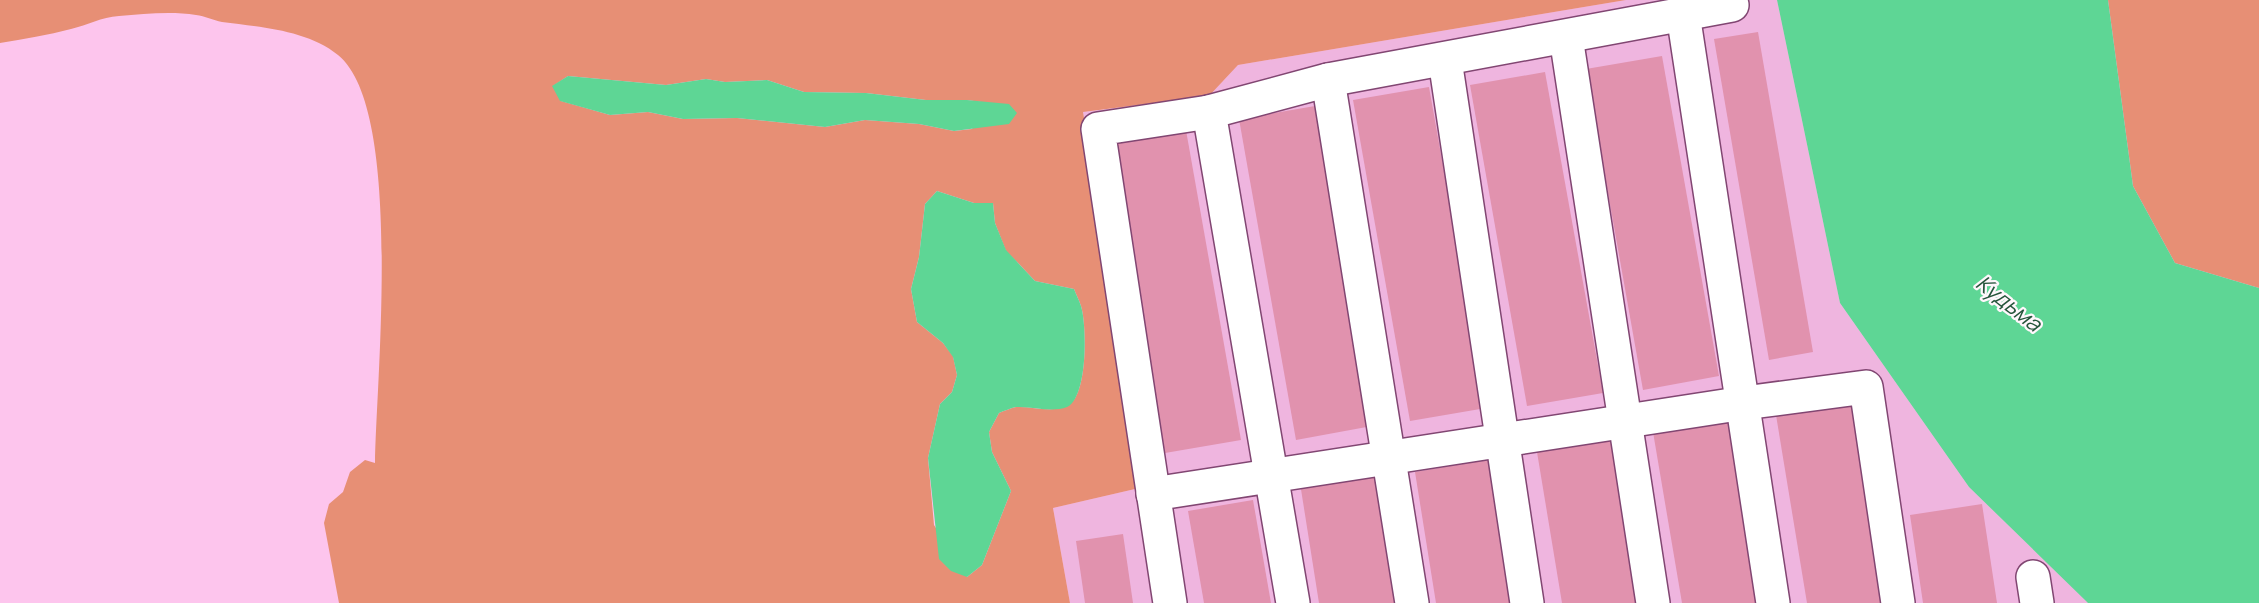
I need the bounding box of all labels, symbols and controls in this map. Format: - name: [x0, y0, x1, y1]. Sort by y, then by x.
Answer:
- water label: Кудьма: [1970, 268, 2049, 339]

